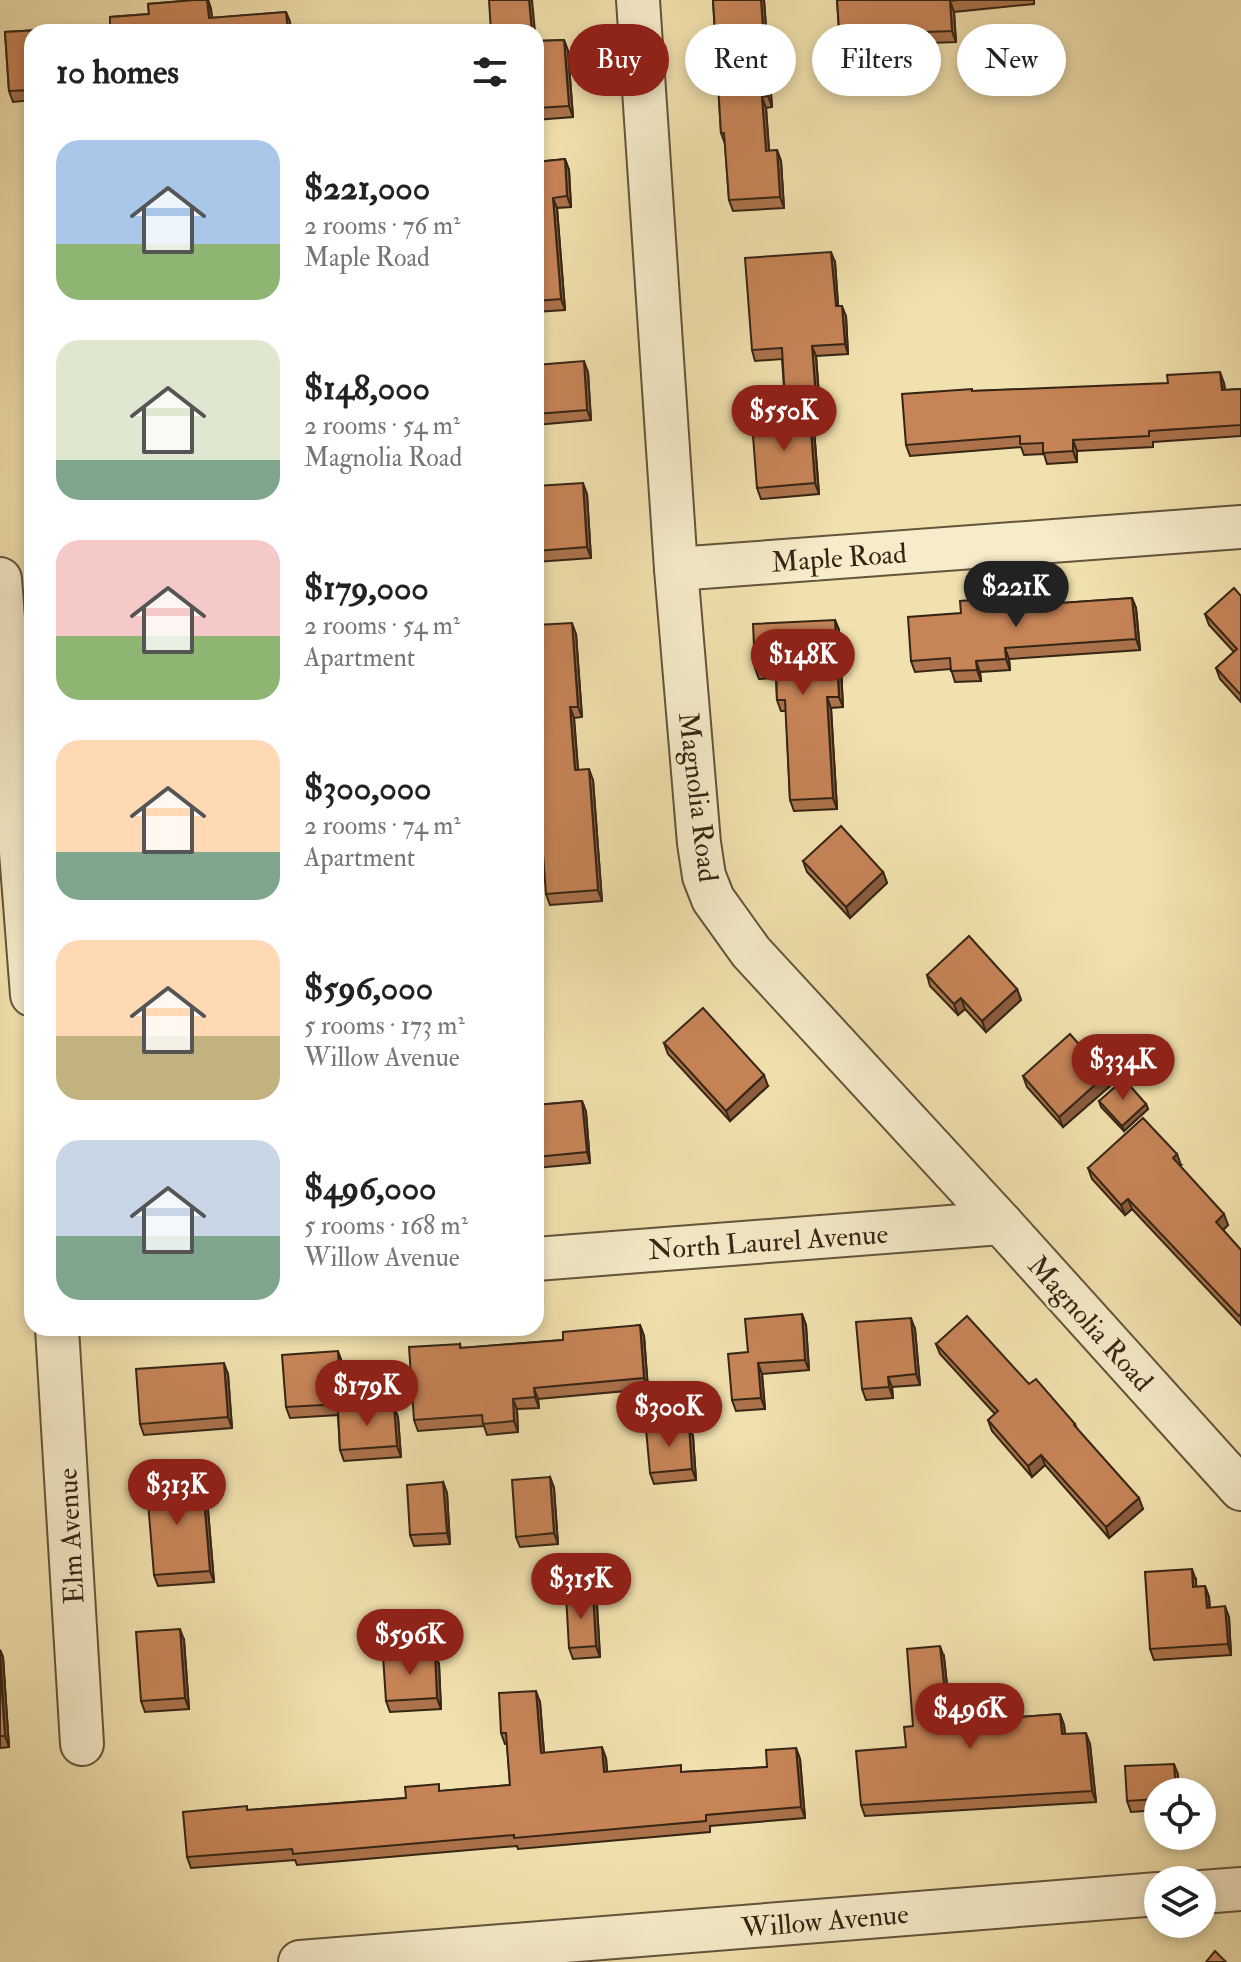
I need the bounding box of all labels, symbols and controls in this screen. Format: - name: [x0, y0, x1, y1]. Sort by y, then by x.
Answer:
- chip: Buy: [568, 24, 669, 96]
- chip: Rent: [685, 24, 796, 96]
- chip: Filters: [812, 24, 941, 96]
- chip: New: [957, 24, 1066, 96]
- icon: filters: [468, 50, 512, 94]
- text: 10 homes: [56, 51, 179, 94]
- text: $221,000: [304, 167, 430, 210]
- icon: home: [120, 172, 216, 268]
- text: 2 rooms · 76 m²: [304, 210, 460, 242]
- text: Maple Road: [304, 242, 430, 274]
- text: $148,000: [304, 367, 430, 410]
- icon: home: [120, 372, 216, 468]
- pin: $550K: [728, 385, 840, 453]
- text: $550K: [750, 395, 818, 427]
- text: 2 rooms · 54 m²: [304, 410, 460, 442]
- text: Magnolia Road: [304, 442, 462, 474]
- street label: Maple Road: [770, 536, 908, 581]
- pin: $221K: [960, 561, 1072, 629]
- text: $179,000: [304, 567, 429, 610]
- text: $221K: [982, 571, 1050, 603]
- icon: home: [120, 572, 216, 668]
- text: 2 rooms · 54 m²: [304, 610, 460, 642]
- pin: $148K: [747, 629, 859, 697]
- text: $148K: [769, 639, 837, 671]
- text: Apartment: [304, 642, 415, 674]
- street label: Magnolia Road: [670, 710, 725, 884]
- text: $300,000: [304, 767, 432, 810]
- icon: home: [120, 772, 216, 868]
- text: 2 rooms · 74 m²: [304, 810, 461, 842]
- text: Apartment: [304, 842, 415, 874]
- text: $596,000: [304, 967, 433, 1010]
- icon: home: [120, 972, 216, 1068]
- text: 5 rooms · 173 m²: [304, 1010, 465, 1042]
- pin: $334K: [1067, 1034, 1179, 1102]
- text: Willow Avenue: [304, 1042, 460, 1074]
- text: $334K: [1090, 1044, 1156, 1076]
- text: $496,000: [304, 1167, 437, 1210]
- icon: home: [120, 1172, 216, 1268]
- text: 5 rooms · 168 m²: [304, 1210, 468, 1242]
- street label: North Laurel Avenue: [647, 1217, 890, 1268]
- text: Willow Avenue: [304, 1242, 460, 1274]
- street label: Magnolia Road: [1020, 1249, 1160, 1399]
- pin: $179K: [311, 1360, 423, 1428]
- text: $179K: [333, 1370, 401, 1402]
- pin: $300K: [613, 1381, 725, 1449]
- text: $300K: [634, 1391, 704, 1423]
- pin: $313K: [121, 1459, 233, 1527]
- street label: Elm Avenue: [50, 1467, 93, 1605]
- text: $313K: [146, 1469, 208, 1501]
- pin: $315K: [525, 1553, 637, 1621]
- text: $315K: [549, 1563, 613, 1595]
- pin: $596K: [354, 1609, 466, 1677]
- text: $596K: [375, 1619, 445, 1651]
- pin: $496K: [914, 1683, 1026, 1751]
- text: $496K: [933, 1693, 1007, 1725]
- map controls: [1144, 1778, 1216, 1938]
- button: locate: [1144, 1778, 1216, 1850]
- button: layers: [1144, 1866, 1216, 1938]
- street label: Willow Avenue: [739, 1897, 910, 1946]

